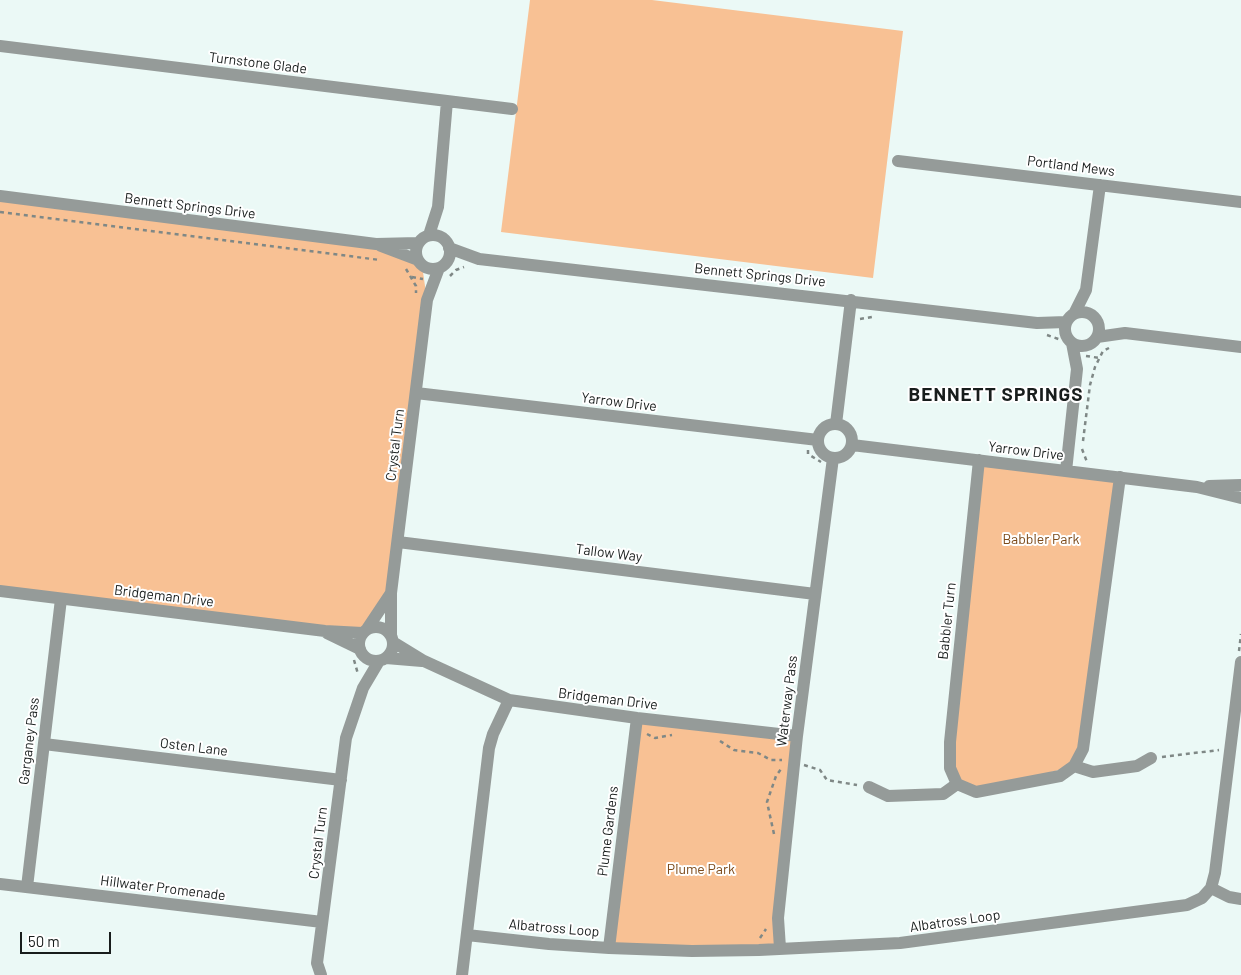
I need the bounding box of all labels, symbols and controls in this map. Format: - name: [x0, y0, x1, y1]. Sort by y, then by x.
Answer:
- street label: Turnstone Glade: [208, 49, 308, 77]
- street label: Portland Mews: [1026, 152, 1116, 180]
- street label: Bennett Springs Drive: [124, 190, 256, 222]
- street label: Bennett Springs Drive: [694, 260, 826, 290]
- district label: BENNETT SPRINGS: [907, 384, 1085, 406]
- street label: Yarrow Drive: [580, 389, 658, 415]
- street label: Crystal Turn: [382, 408, 408, 482]
- street label: Yarrow Drive: [987, 438, 1065, 464]
- park label: Babbler Park: [1002, 531, 1080, 547]
- street label: Tallow Way: [575, 541, 643, 565]
- street label: Bridgeman Drive: [113, 582, 215, 610]
- street label: Babbler Turn: [935, 582, 959, 660]
- street label: Waterway Pass: [773, 655, 801, 747]
- street label: Bridgeman Drive: [557, 685, 659, 713]
- street label: Garganey Pass: [15, 696, 43, 786]
- street label: Osten Lane: [159, 735, 229, 759]
- street label: Plume Gardens: [594, 785, 622, 877]
- street label: Crystal Turn: [305, 806, 331, 880]
- park label: Plume Park: [667, 861, 735, 877]
- street label: Hillwater Promenade: [99, 872, 227, 904]
- street label: Albatross Loop: [909, 906, 1001, 936]
- street label: Albatross Loop: [508, 916, 600, 940]
- scale bar: [22, 922, 114, 954]
- text: 50 m: [28, 932, 60, 950]

